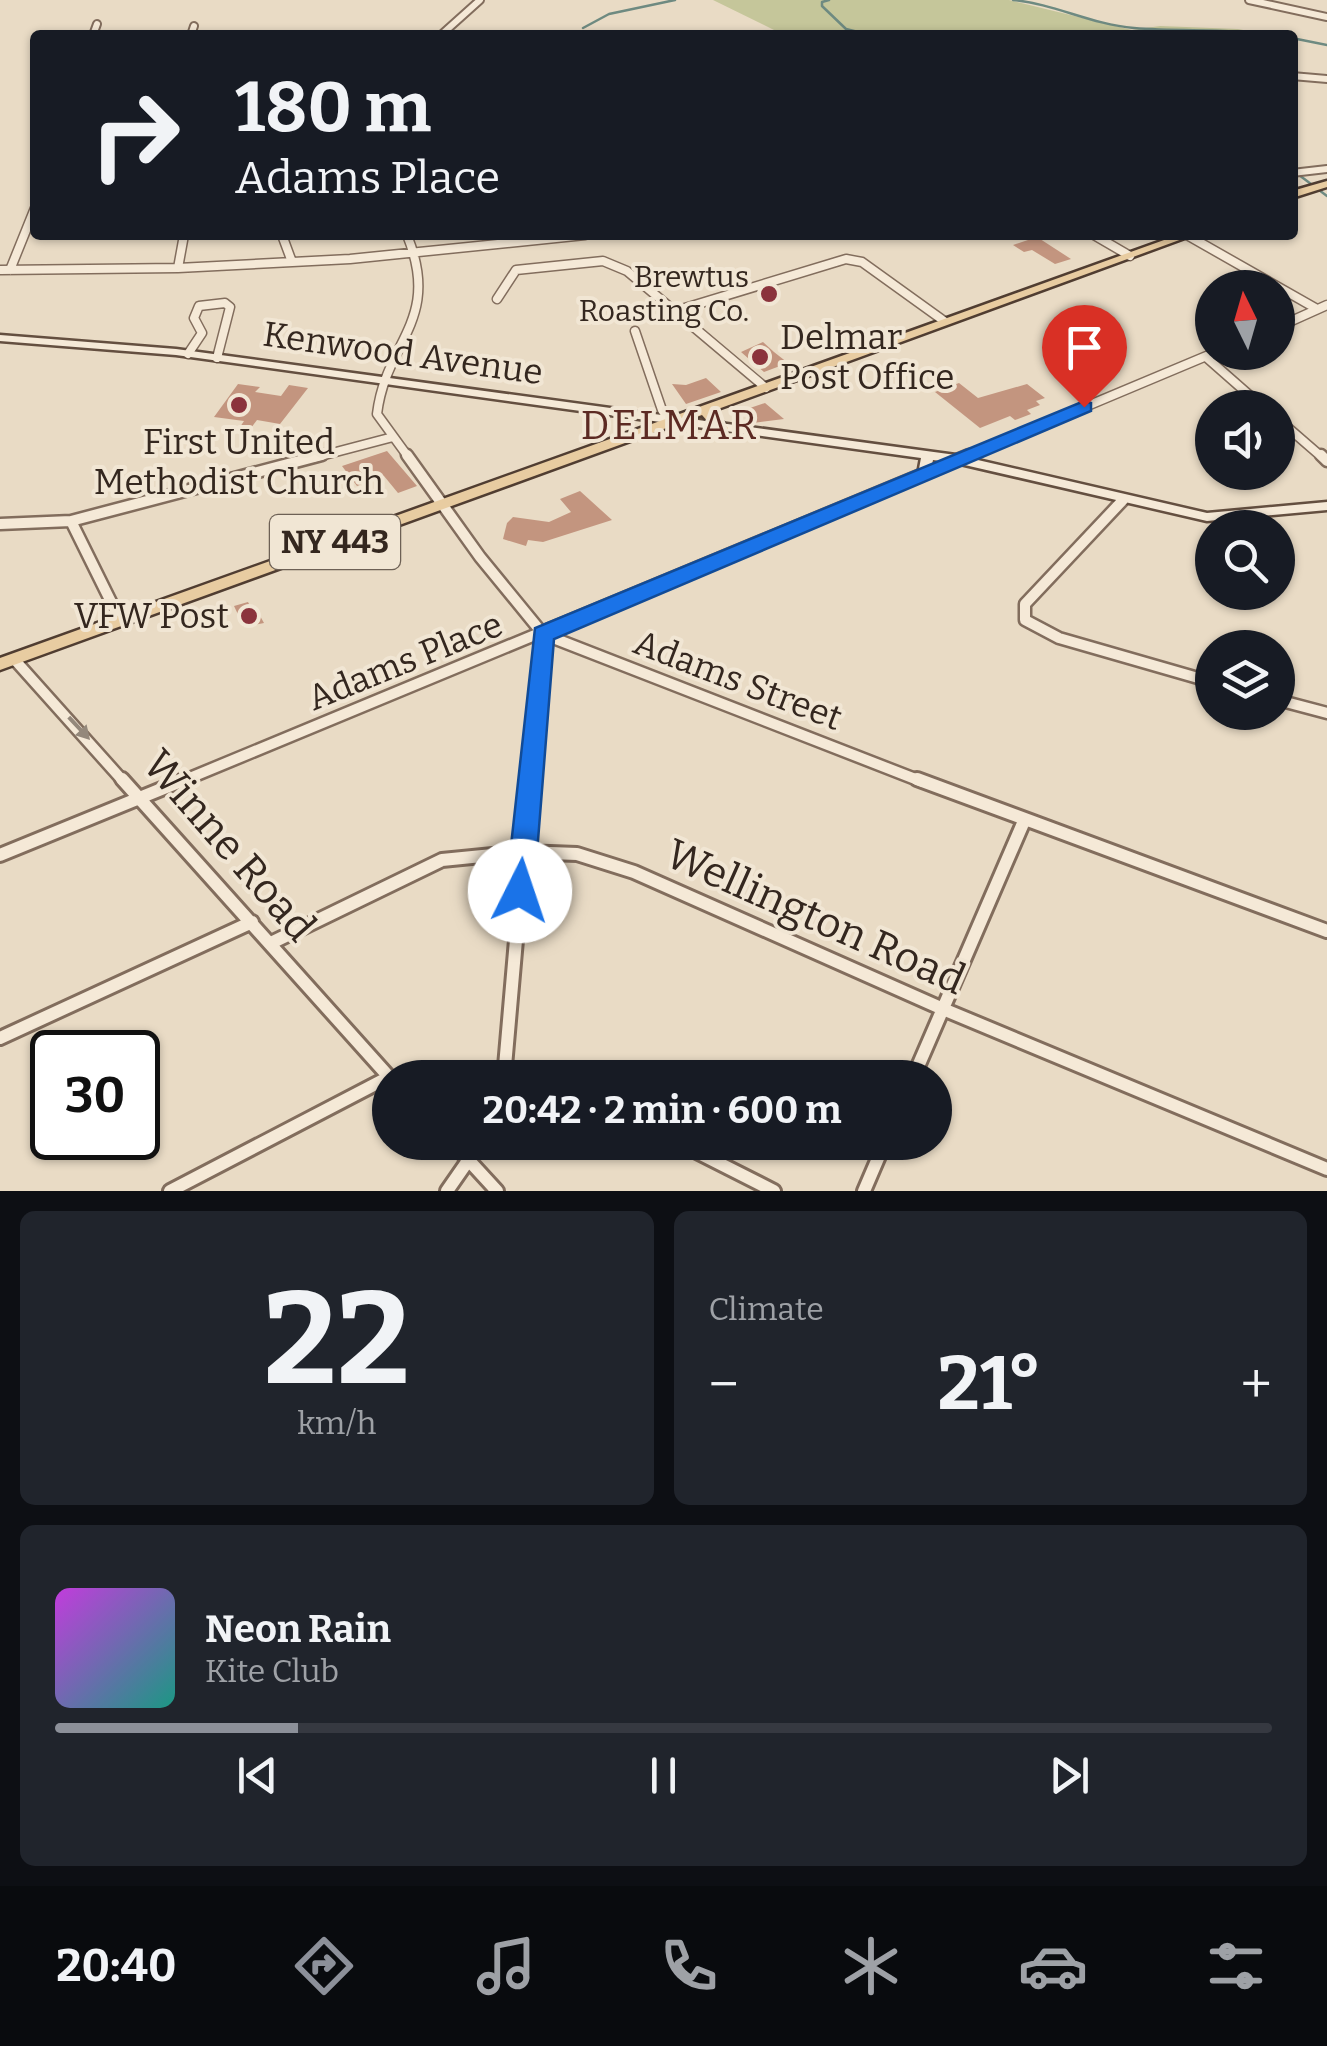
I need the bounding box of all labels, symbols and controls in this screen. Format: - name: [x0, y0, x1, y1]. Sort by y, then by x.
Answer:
- text: 180 m: [235, 66, 431, 150]
- icon: right: [70, 70, 200, 200]
- text: Adams Place: [235, 151, 500, 205]
- place label: Brewtus Roasting Co.: [579, 259, 749, 329]
- north arrow: [1195, 270, 1295, 370]
- map controls: [1195, 270, 1295, 730]
- marker: Brewtus Roasting Co.: [758, 283, 780, 305]
- pin: [1042, 305, 1127, 408]
- street label: Kenwood Avenue: [260, 313, 546, 393]
- place label: Delmar Post Office: [780, 316, 954, 398]
- icon: arrive: [1057, 320, 1112, 375]
- marker: Delmar Post Office: [749, 346, 771, 368]
- button: sound: [1195, 390, 1295, 490]
- marker: First United Methodist Church: [228, 394, 250, 416]
- district label: DELMAR: [581, 402, 759, 450]
- place label: First United Methodist Church: [94, 421, 384, 503]
- button: search: [1195, 510, 1295, 610]
- road number: NY 443: [270, 515, 400, 569]
- place label: VFW Post: [74, 595, 229, 637]
- street label: Adams Place: [302, 603, 508, 719]
- marker: VFW Post: [238, 605, 260, 627]
- street label: Adams Street: [628, 621, 848, 739]
- button: layers: [1195, 630, 1295, 730]
- one-way arrow: [68, 715, 90, 740]
- street label: Winne Road: [133, 740, 326, 951]
- street label: Wellington Road: [658, 829, 973, 1005]
- position arrow: [468, 839, 572, 943]
- speed limit sign: 30: [30, 1030, 160, 1160]
- text: 20:42 · 2 min · 600 m: [483, 1087, 841, 1133]
- text: 22: [264, 1261, 410, 1417]
- text: Climate: [709, 1290, 824, 1328]
- text: 21°: [937, 1339, 1042, 1429]
- text: −: [709, 1352, 739, 1418]
- text: +: [1241, 1352, 1272, 1418]
- text: km/h: [297, 1404, 376, 1442]
- text: Neon Rain: [205, 1606, 391, 1652]
- text: Kite Club: [205, 1652, 339, 1690]
- icon: previous: [230, 1748, 285, 1803]
- icon: pause: [636, 1748, 691, 1803]
- icon: next: [1042, 1748, 1097, 1803]
- icon: directions: [289, 1931, 359, 2001]
- icon: music: [471, 1931, 541, 2001]
- icon: phone: [654, 1931, 724, 2001]
- icon: climate: [836, 1931, 906, 2001]
- icon: car: [1018, 1931, 1088, 2001]
- icon: filters: [1201, 1931, 1271, 2001]
- text: 20:40: [56, 1939, 177, 1993]

